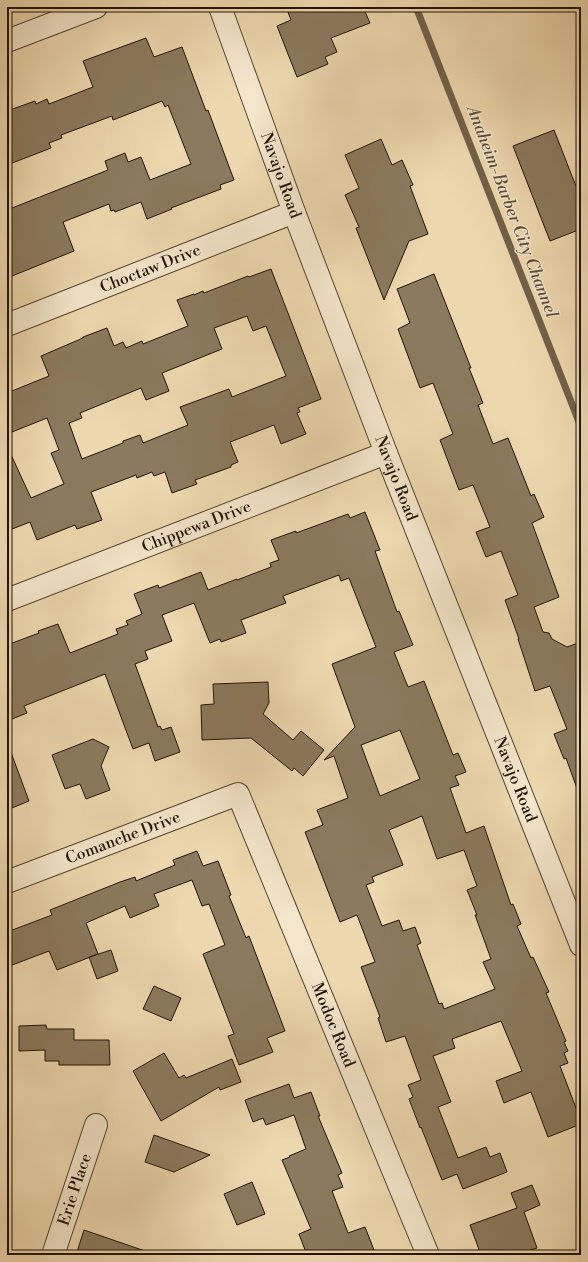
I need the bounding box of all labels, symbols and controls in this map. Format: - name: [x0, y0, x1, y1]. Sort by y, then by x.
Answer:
- water label: Anaheim-Barber City Channel: [461, 101, 563, 322]
- street label: Navajo Road: [256, 130, 306, 221]
- street label: Choctaw Drive: [97, 240, 204, 297]
- street label: Navajo Road: [370, 433, 422, 524]
- street label: Chippewa Drive: [139, 496, 254, 557]
- street label: Navajo Road: [489, 734, 541, 825]
- street label: Comanche Drive: [63, 807, 183, 869]
- street label: Modoc Road: [307, 980, 360, 1070]
- street label: Erie Place: [53, 1151, 96, 1228]

